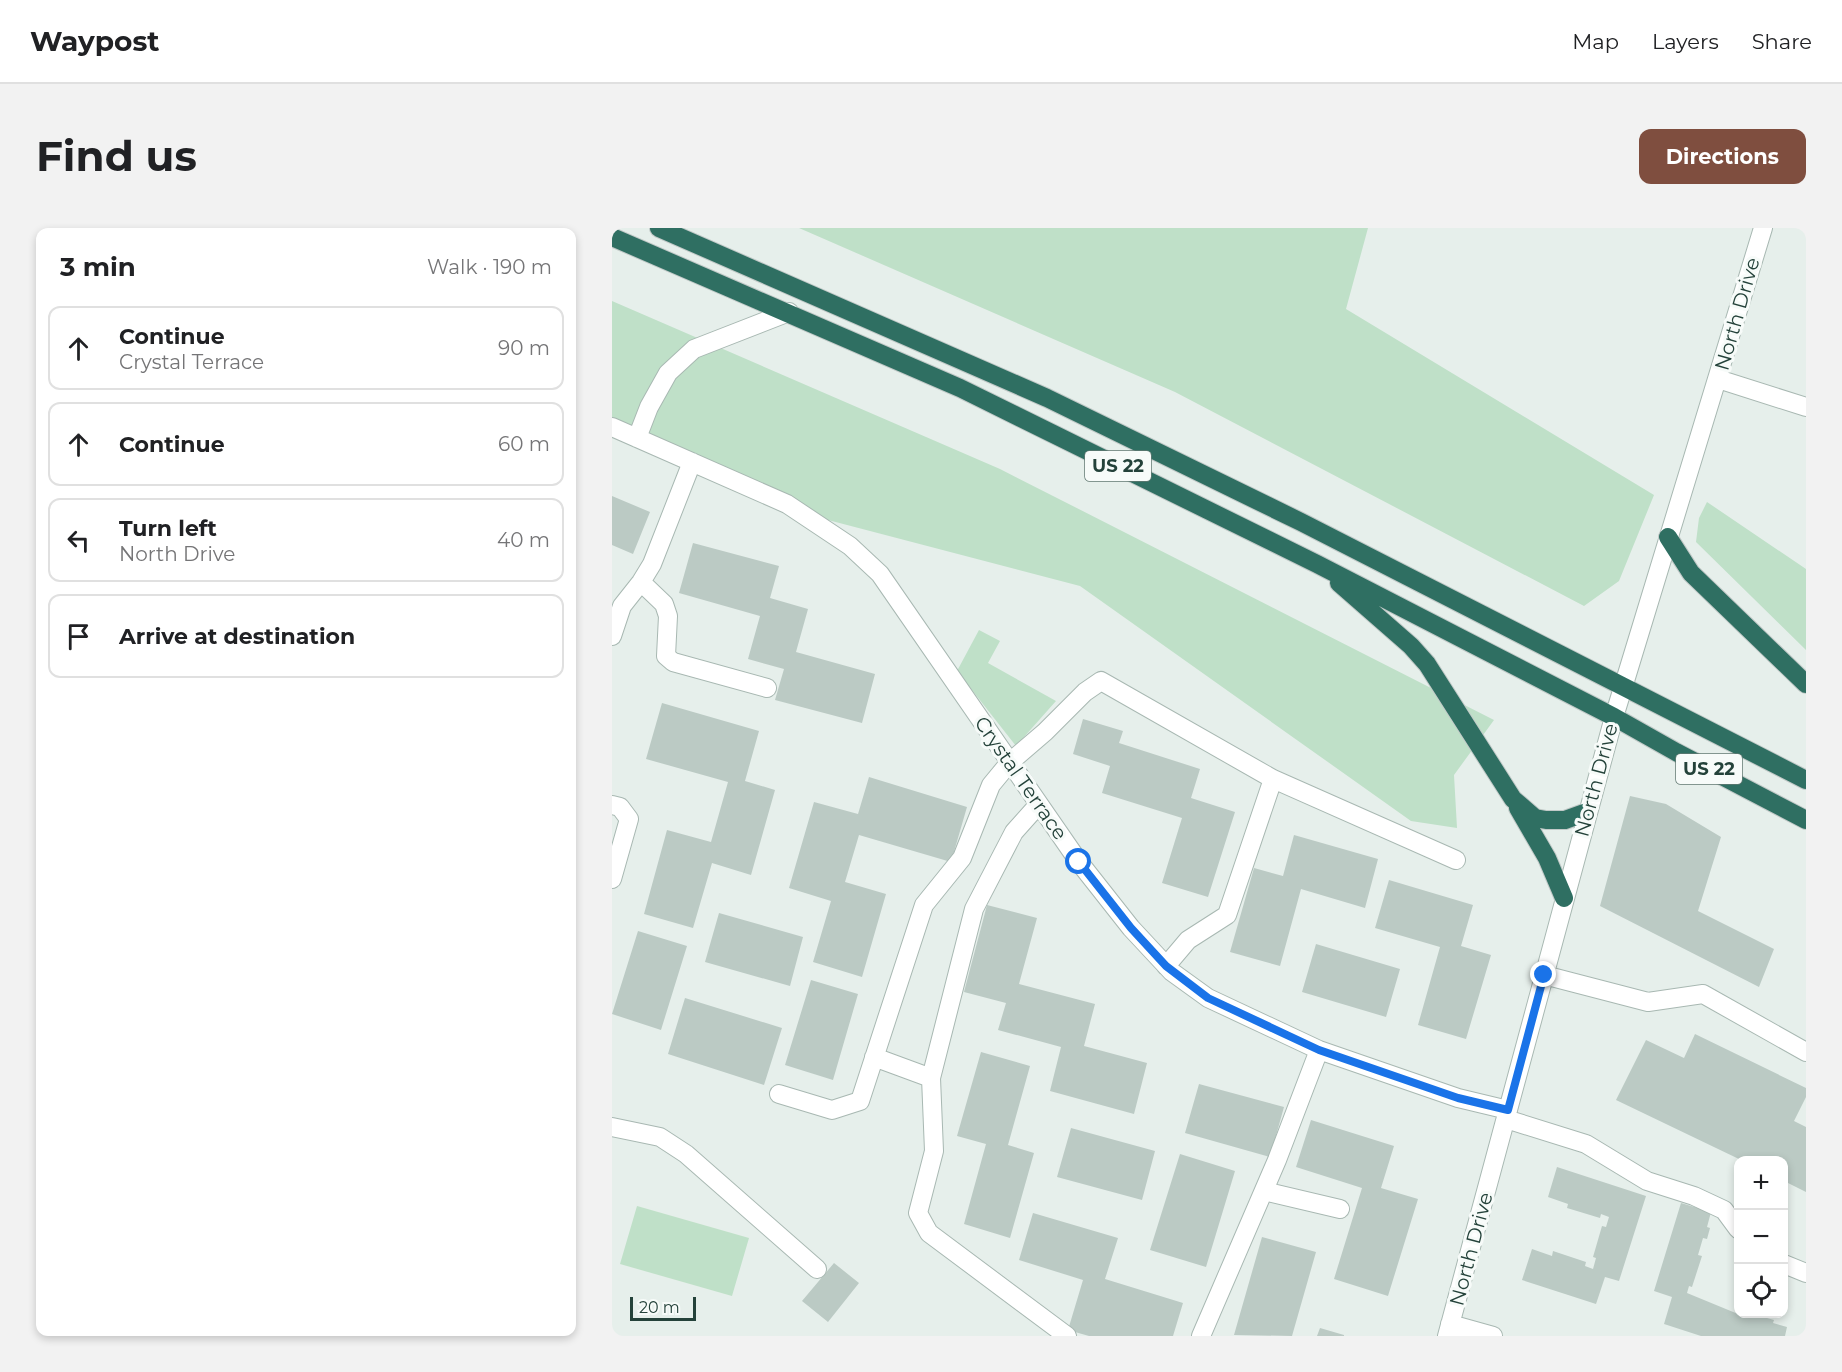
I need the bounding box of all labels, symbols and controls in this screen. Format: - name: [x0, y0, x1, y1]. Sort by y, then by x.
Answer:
- text: Waypost: [30, 24, 160, 58]
- text: Map: [1572, 29, 1619, 54]
- text: Layers: [1652, 29, 1719, 54]
- text: Share: [1752, 29, 1812, 54]
- button: Directions: [1639, 129, 1806, 184]
- text: Find us: [36, 130, 197, 182]
- text: 3 min: [60, 251, 136, 283]
- text: Walk · 190 m: [427, 255, 552, 279]
- street label: North Drive: [1709, 255, 1765, 373]
- text: Continue: [119, 323, 225, 350]
- icon: ahead: [62, 332, 95, 365]
- text: 90 m: [498, 336, 550, 360]
- text: Crystal Terrace: [119, 350, 264, 374]
- icon: ahead: [62, 428, 95, 461]
- text: Continue: [119, 431, 225, 458]
- text: 60 m: [498, 432, 550, 456]
- road number: US 22: [1085, 451, 1151, 481]
- text: Turn left: [119, 515, 217, 542]
- icon: left: [62, 524, 95, 557]
- text: 40 m: [497, 528, 550, 552]
- text: North Drive: [119, 542, 235, 566]
- icon: arrive: [62, 620, 95, 653]
- text: Arrive at destination: [119, 623, 355, 650]
- street label: Crystal Terrace: [970, 712, 1072, 844]
- street label: North Drive: [1569, 721, 1623, 839]
- road number: US 22: [1676, 754, 1742, 784]
- route start: [1065, 848, 1091, 874]
- route end: [1530, 961, 1556, 987]
- map controls: [1734, 1156, 1788, 1318]
- button: +: [1734, 1156, 1788, 1210]
- street label: North Drive: [1444, 1190, 1498, 1308]
- button: −: [1734, 1210, 1788, 1264]
- button: locate: [1734, 1264, 1788, 1318]
- scale bar: [630, 1294, 696, 1322]
- text: 20 m: [639, 1298, 680, 1317]

